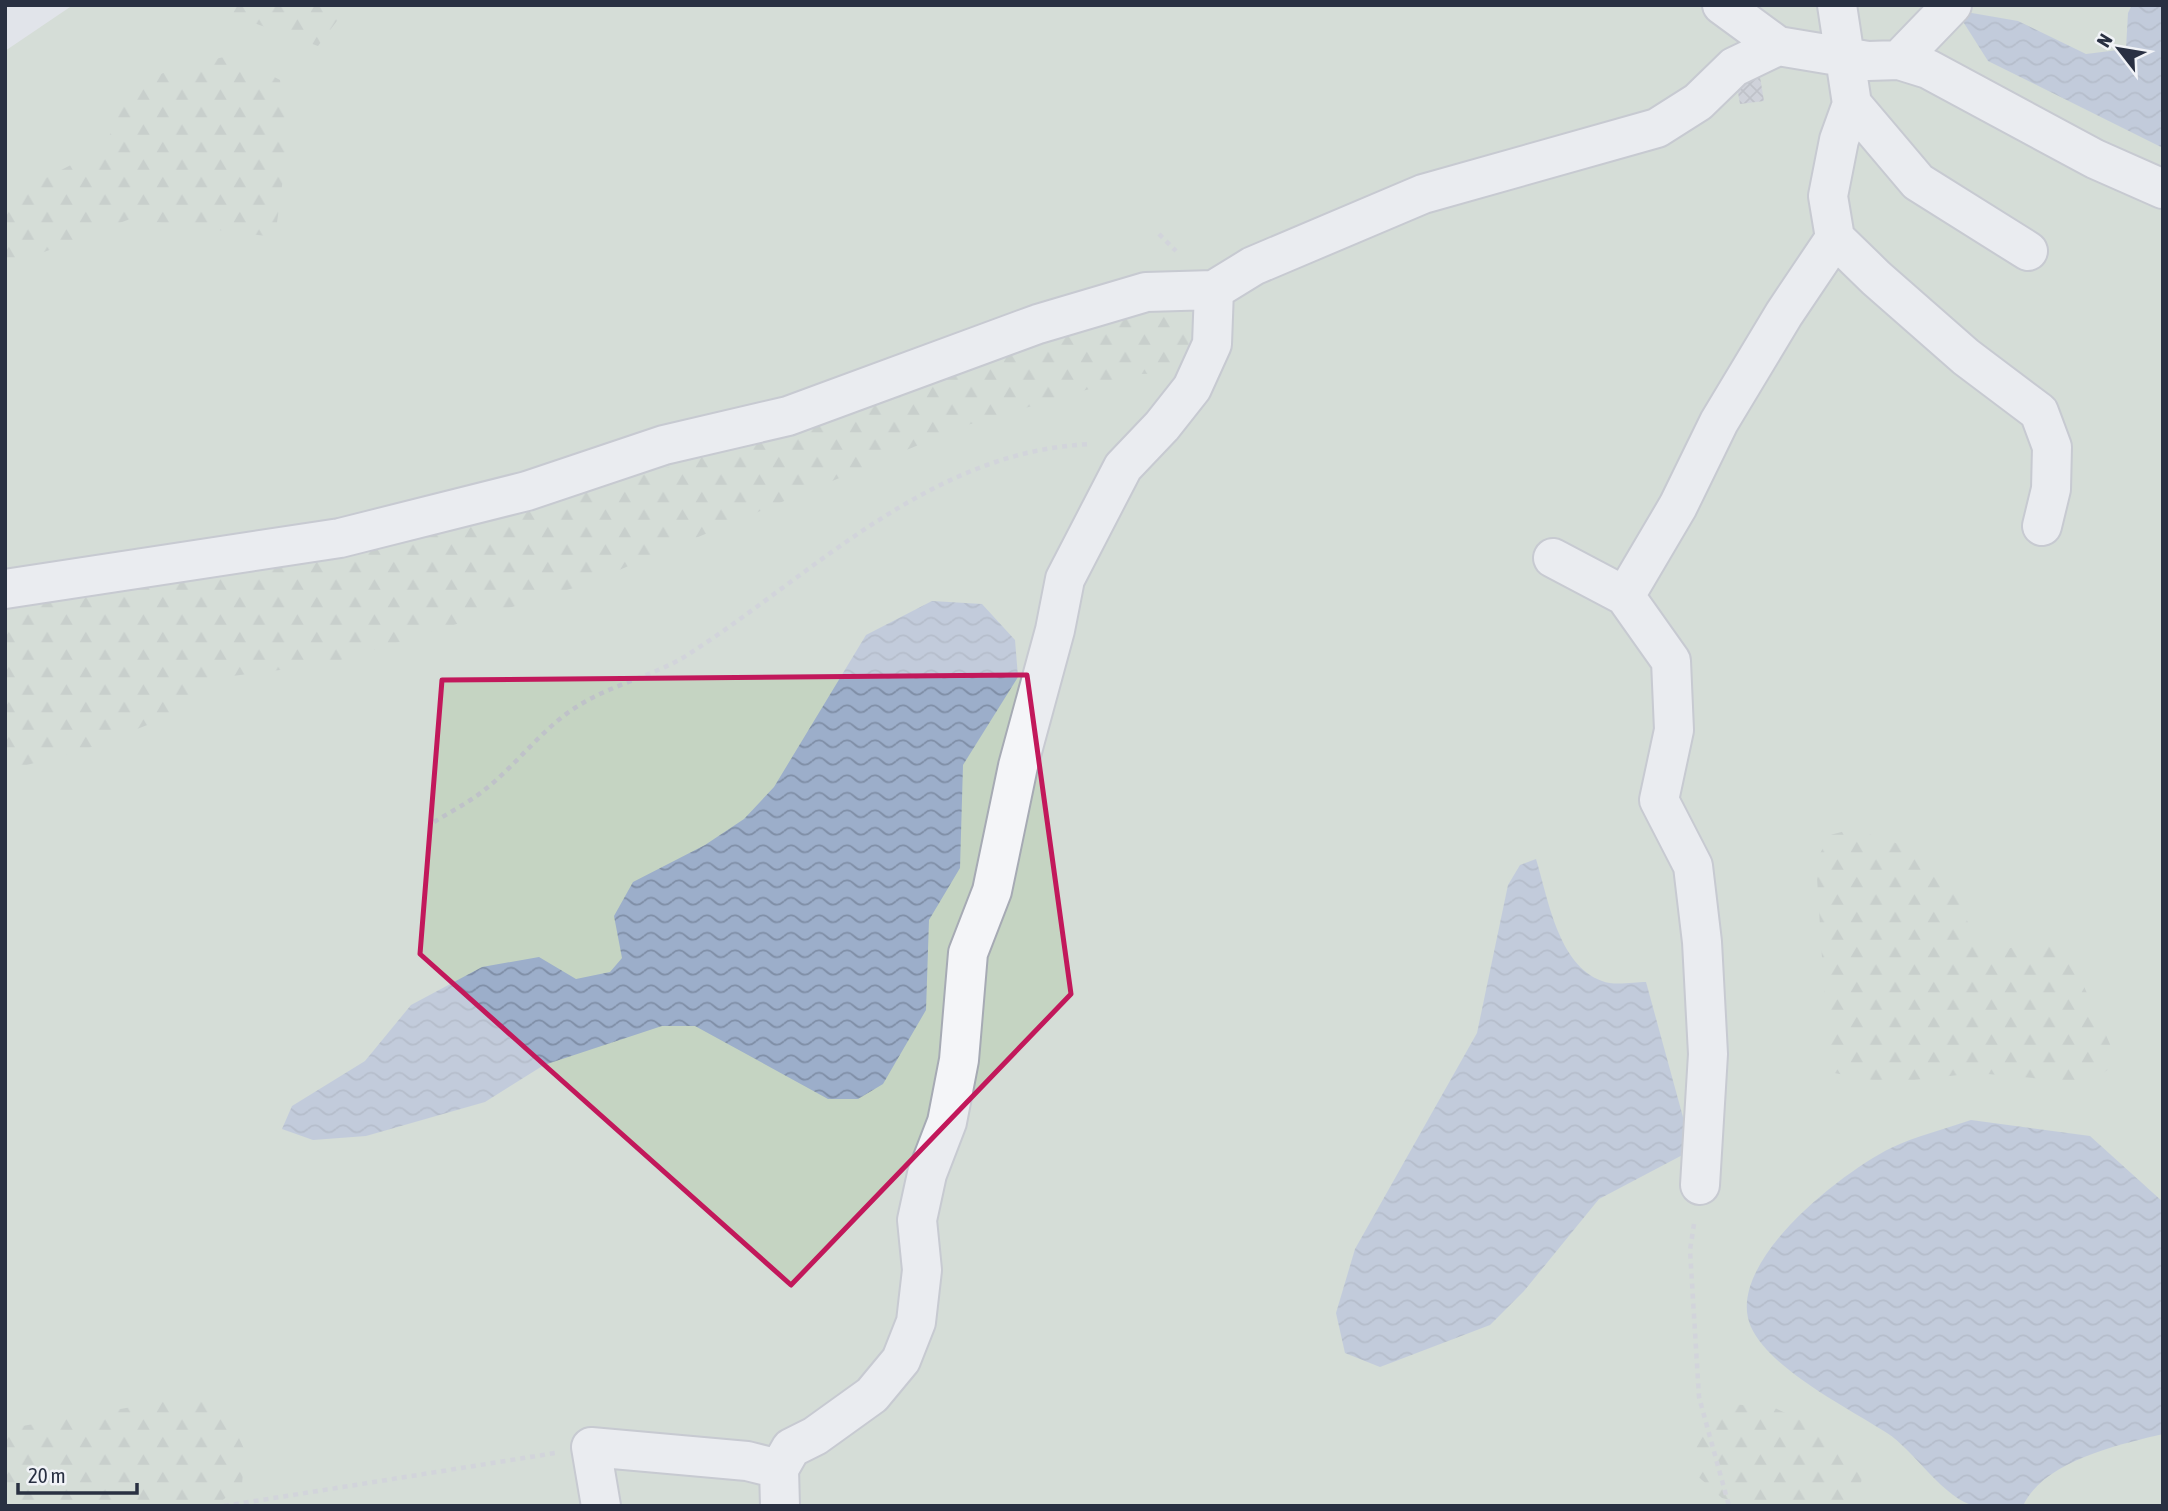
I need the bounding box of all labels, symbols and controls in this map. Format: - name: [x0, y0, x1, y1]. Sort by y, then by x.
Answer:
- north arrow: [2084, 14, 2154, 84]
- text: N: [2092, 30, 2117, 51]
- scale bar: [18, 1452, 136, 1496]
- text: 20 m: [28, 1463, 66, 1487]

